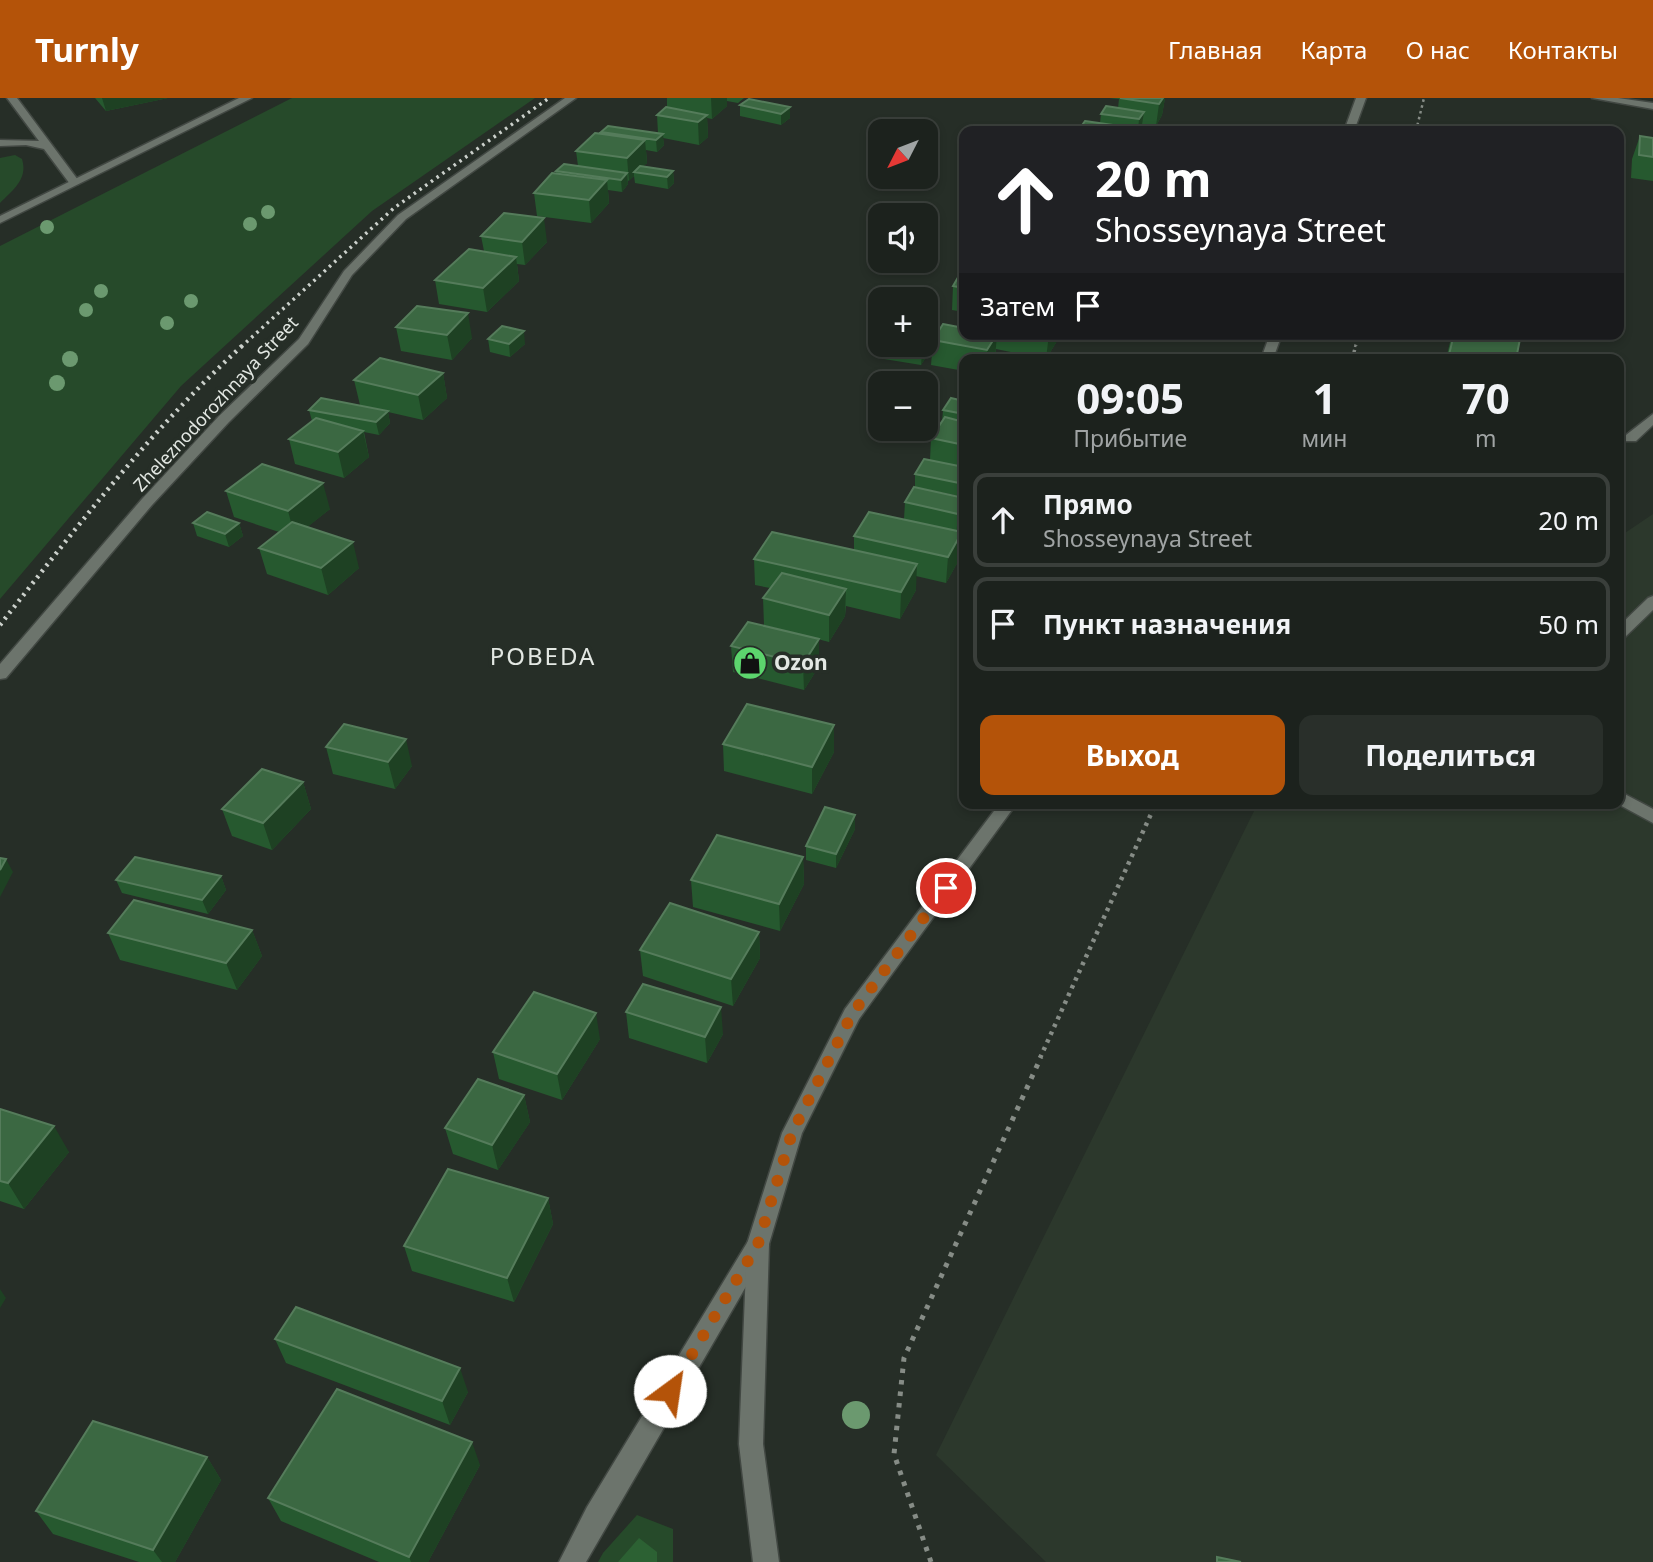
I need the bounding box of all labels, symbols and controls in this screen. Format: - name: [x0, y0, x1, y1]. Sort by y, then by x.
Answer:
- text: Turnly: [35, 27, 139, 72]
- text: Главная: [1168, 33, 1262, 66]
- text: Карта: [1300, 33, 1367, 66]
- text: О нас: [1405, 33, 1470, 66]
- text: Контакты: [1508, 33, 1618, 66]
- north arrow: [868, 119, 938, 189]
- map controls: [868, 119, 938, 441]
- text: 20 m: [1095, 145, 1212, 211]
- icon: ahead: [980, 154, 1071, 245]
- button: sound: [868, 203, 938, 273]
- text: Shosseynaya Street: [1095, 208, 1386, 251]
- button: +: [868, 287, 938, 357]
- icon: arrive: [1069, 287, 1107, 325]
- text: Затем: [980, 288, 1055, 324]
- street label: Zheleznodorozhnaya Street: [128, 310, 303, 496]
- text: 09:05: [1076, 369, 1184, 426]
- text: 1: [1312, 369, 1336, 426]
- text: 70: [1462, 369, 1510, 426]
- button: −: [868, 371, 938, 441]
- text: Прибытие: [1073, 422, 1187, 454]
- text: мин: [1301, 422, 1347, 454]
- text: m: [1475, 422, 1496, 454]
- text: Прямо: [1043, 486, 1133, 522]
- icon: ahead: [984, 501, 1022, 539]
- text: 20 m: [1538, 502, 1599, 538]
- text: Shosseynaya Street: [1043, 522, 1252, 554]
- icon: arrive: [984, 605, 1022, 643]
- text: Пункт назначения: [1043, 606, 1291, 642]
- text: 50 m: [1538, 606, 1599, 642]
- district label: POBEDA: [490, 639, 596, 672]
- shop icon: Ozon: [731, 644, 769, 682]
- place label: Ozon: [774, 648, 828, 676]
- button: Выход: [980, 715, 1285, 795]
- button: Поделиться: [1299, 715, 1603, 795]
- pin: [916, 858, 976, 918]
- icon: arrive: [927, 869, 965, 907]
- position arrow: [633, 1354, 707, 1428]

